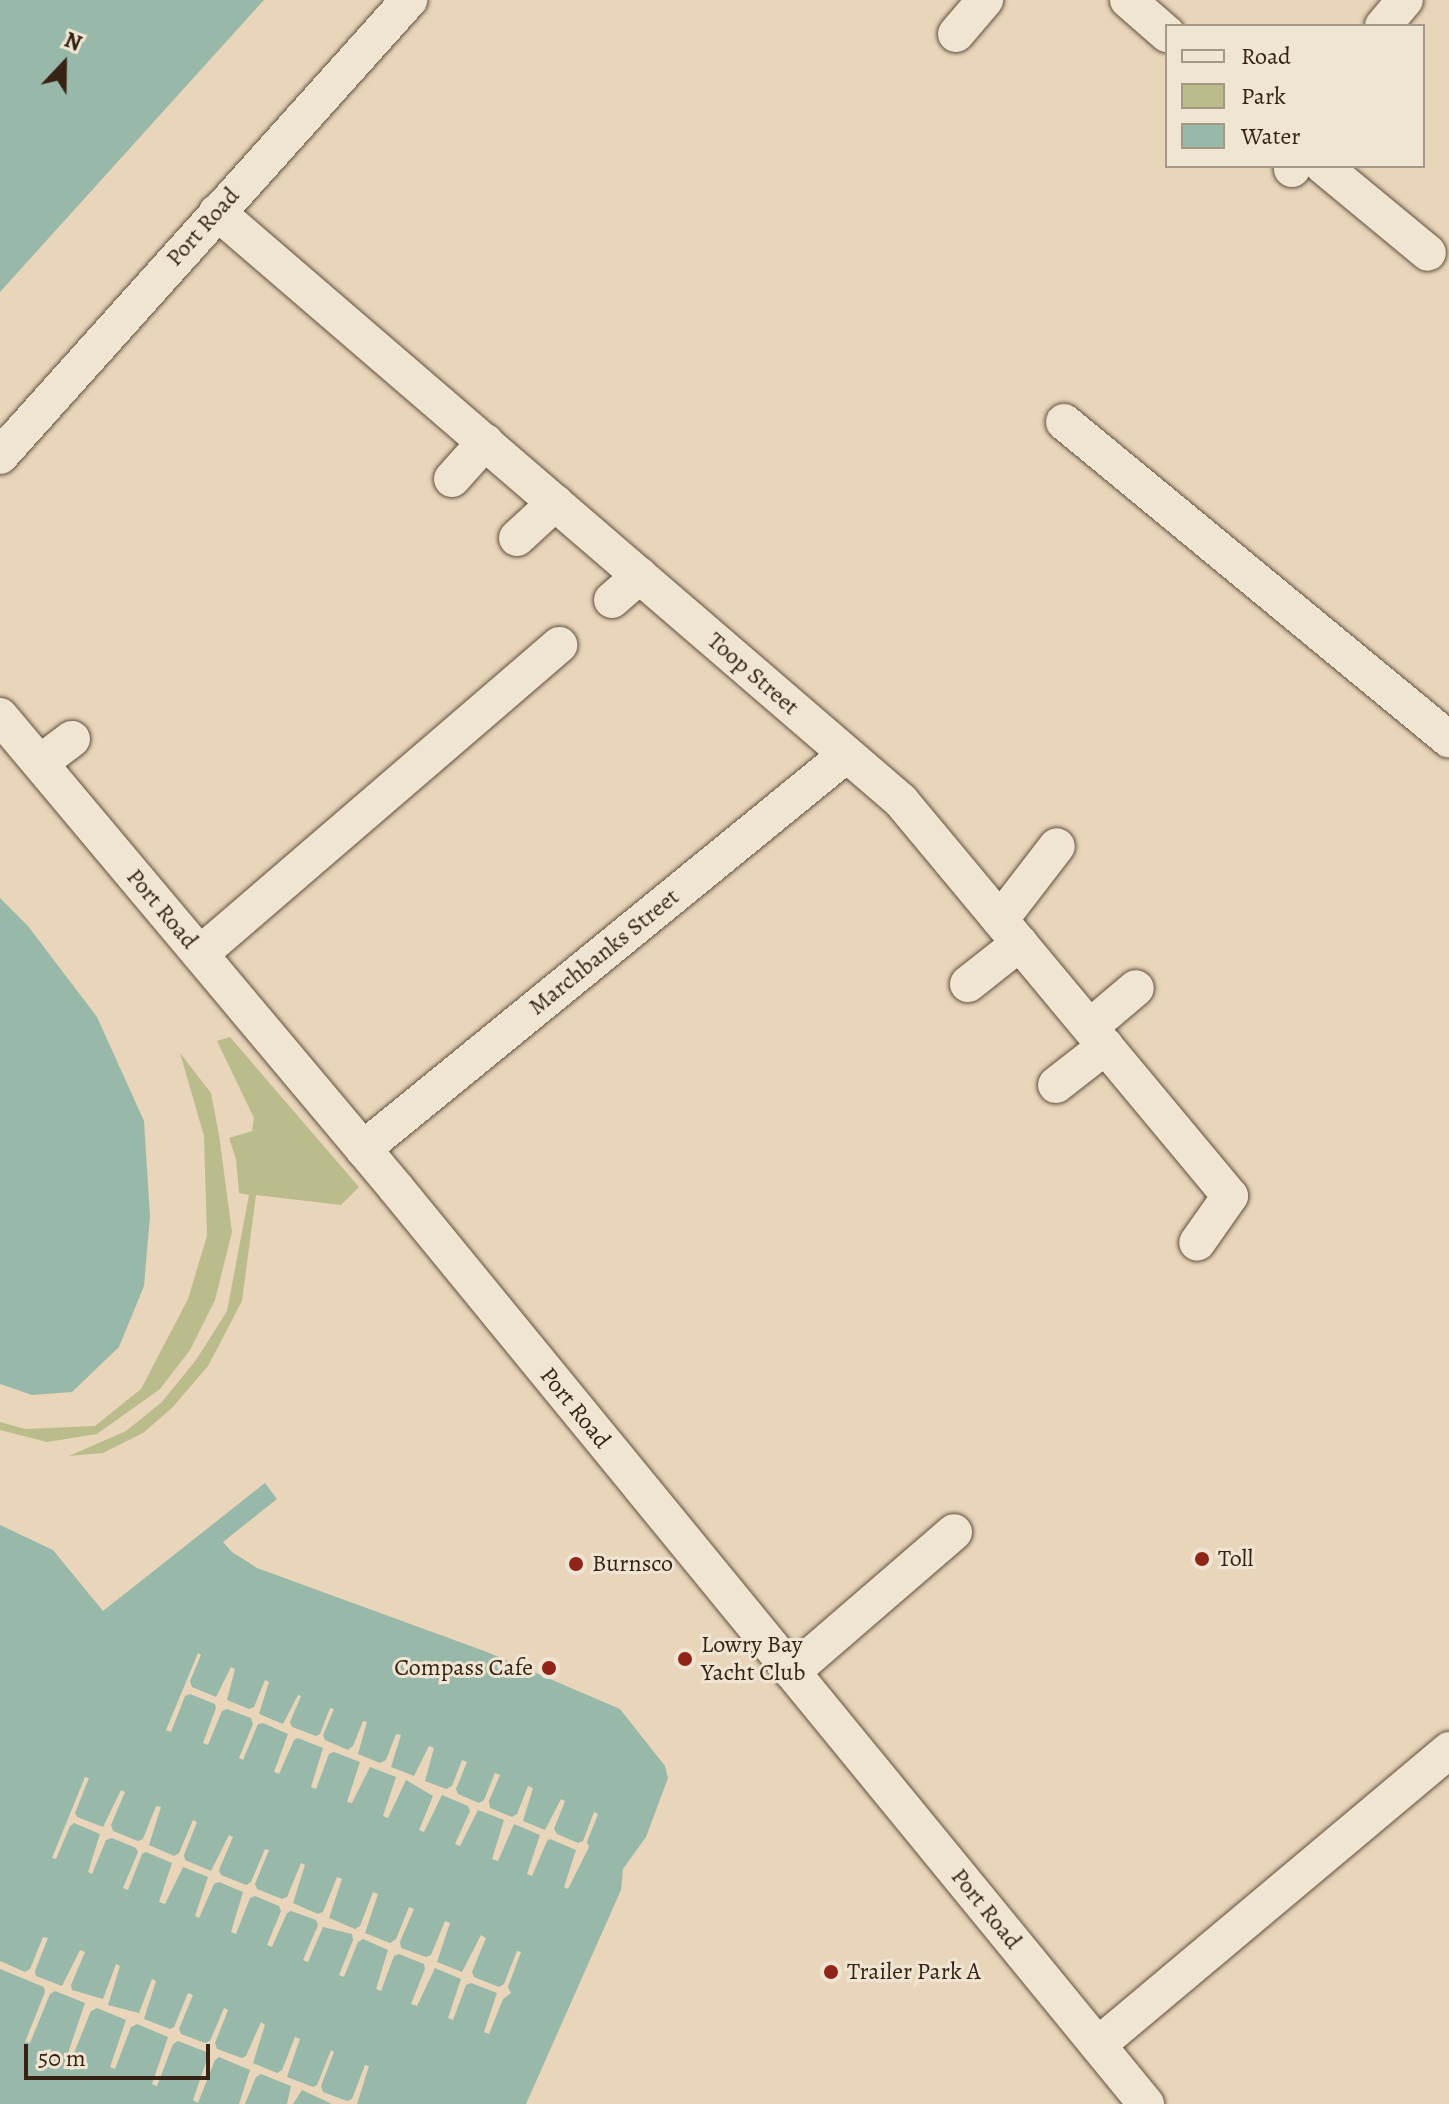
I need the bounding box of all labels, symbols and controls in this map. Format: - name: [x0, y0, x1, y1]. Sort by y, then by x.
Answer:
- north arrow: [24, 24, 104, 104]
- legend: [1165, 24, 1425, 168]
- text: N: [60, 25, 86, 59]
- text: Road: [1241, 40, 1291, 72]
- text: Park: [1241, 80, 1286, 112]
- text: Water: [1241, 120, 1301, 152]
- street label: Port Road: [160, 182, 246, 272]
- street label: Toop Street: [701, 626, 805, 722]
- street label: Port Road: [120, 863, 204, 955]
- street label: Marchbanks Street: [523, 883, 685, 1021]
- street label: Port Road: [534, 1362, 616, 1454]
- place label: Toll: [1218, 1545, 1253, 1573]
- place label: Burnsco: [592, 1550, 673, 1578]
- marker: Toll: [1193, 1550, 1211, 1568]
- marker: Burnsco: [567, 1555, 585, 1573]
- place label: Lowry Bay Yacht Club: [701, 1631, 805, 1687]
- marker: Lowry Bay Yacht Club: [676, 1650, 694, 1668]
- place label: Compass Cafe: [394, 1654, 533, 1682]
- marker: Compass Cafe: [540, 1659, 558, 1677]
- street label: Port Road: [945, 1863, 1027, 1955]
- place label: Trailer Park A: [847, 1958, 981, 1986]
- marker: Trailer Park A: [822, 1963, 840, 1981]
- scale bar: [28, 2028, 214, 2078]
- text: 50 m: [38, 2042, 86, 2074]

